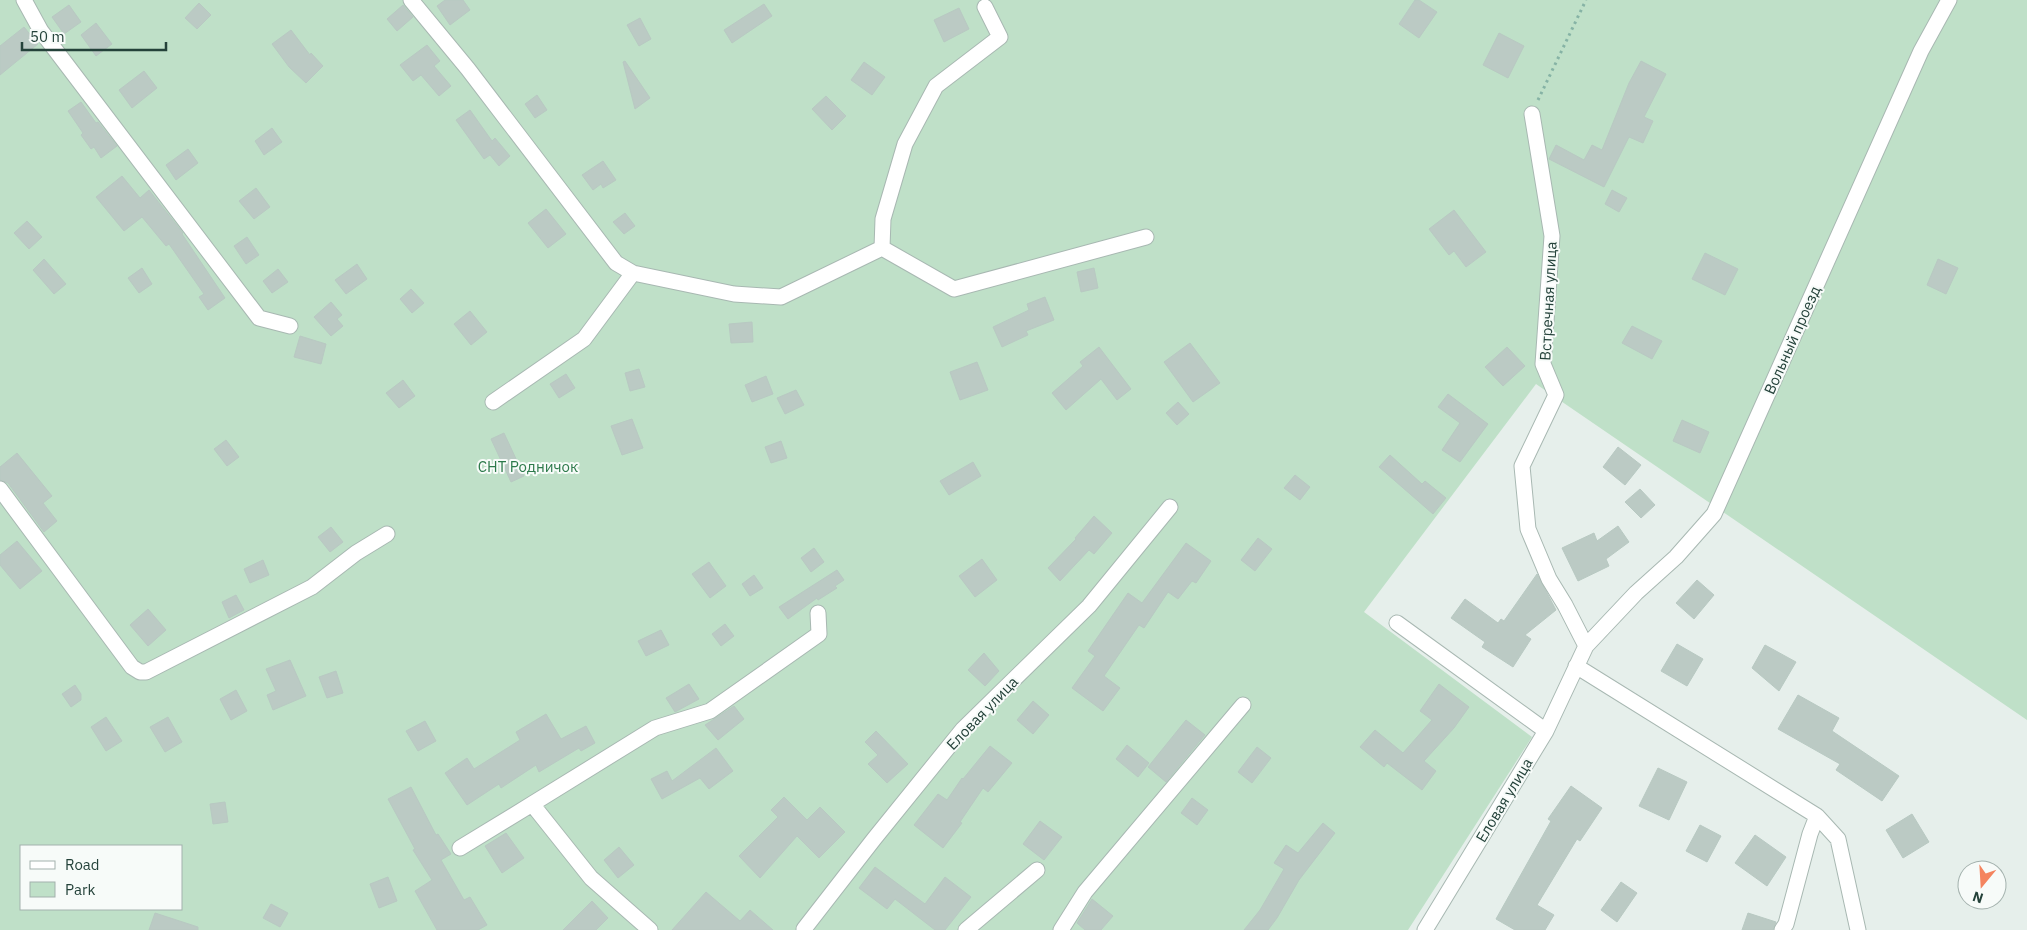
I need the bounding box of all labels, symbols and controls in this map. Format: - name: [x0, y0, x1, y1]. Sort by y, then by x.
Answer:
- scale bar: [22, 20, 166, 52]
- text: 50 m: [30, 27, 65, 46]
- street label: Встречная улица: [1535, 241, 1561, 361]
- street label: Вольный проезд: [1760, 283, 1824, 397]
- park label: СНТ Родничок: [478, 457, 578, 476]
- street label: Еловая улица: [942, 672, 1022, 754]
- street label: Еловая улица: [1471, 754, 1537, 846]
- legend: [20, 845, 182, 910]
- text: Road: [65, 855, 100, 874]
- north arrow: [1957, 860, 2007, 910]
- text: Park: [65, 880, 95, 899]
- text: N: [1970, 887, 1986, 907]

